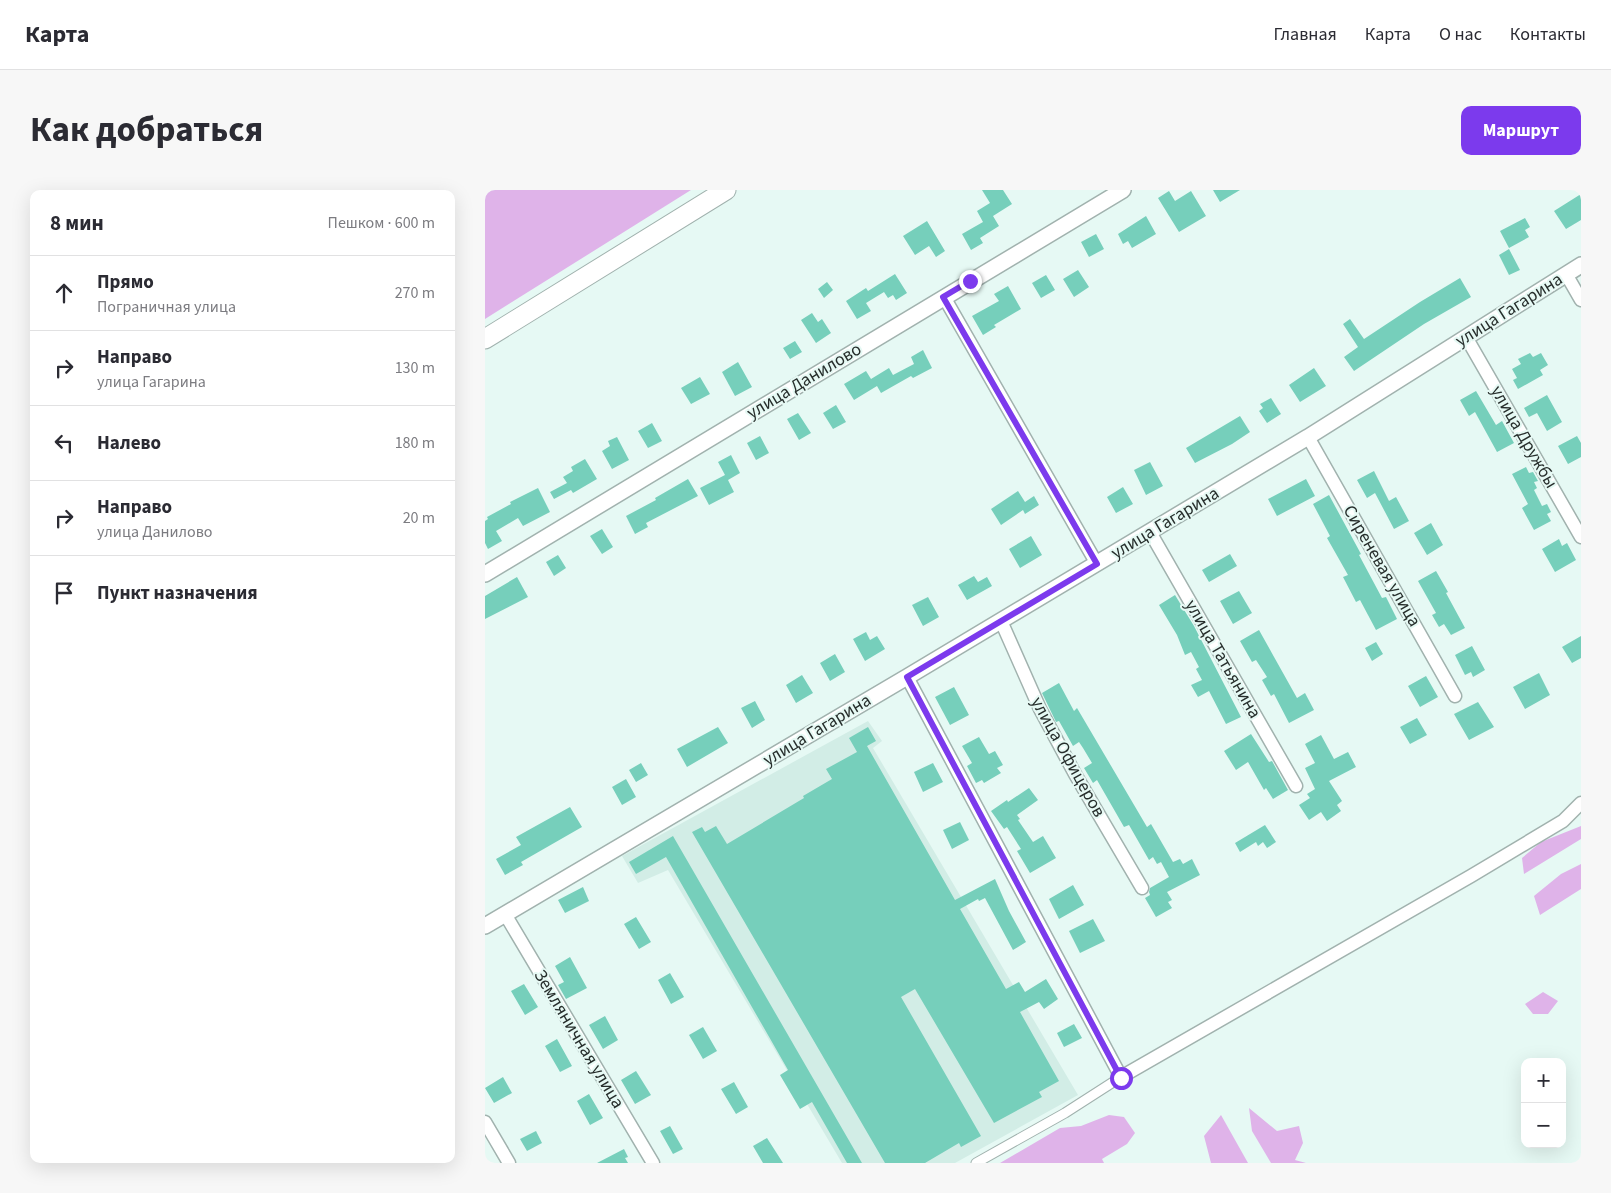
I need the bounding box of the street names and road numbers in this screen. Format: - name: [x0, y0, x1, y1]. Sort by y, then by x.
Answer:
- street label: улица Гагарина: [1450, 267, 1568, 353]
- street label: улица Данилово: [742, 337, 866, 425]
- street label: улица Дружбы: [1484, 381, 1564, 493]
- street label: улица Гагарина: [1106, 481, 1224, 565]
- street label: Сиреневая улица: [1337, 501, 1427, 631]
- street label: улица Татьянина: [1179, 595, 1267, 723]
- street label: улица Гагарина: [758, 688, 876, 772]
- street label: улица Офицеров: [1025, 692, 1111, 822]
- street label: Земляничная улица: [528, 965, 630, 1113]

